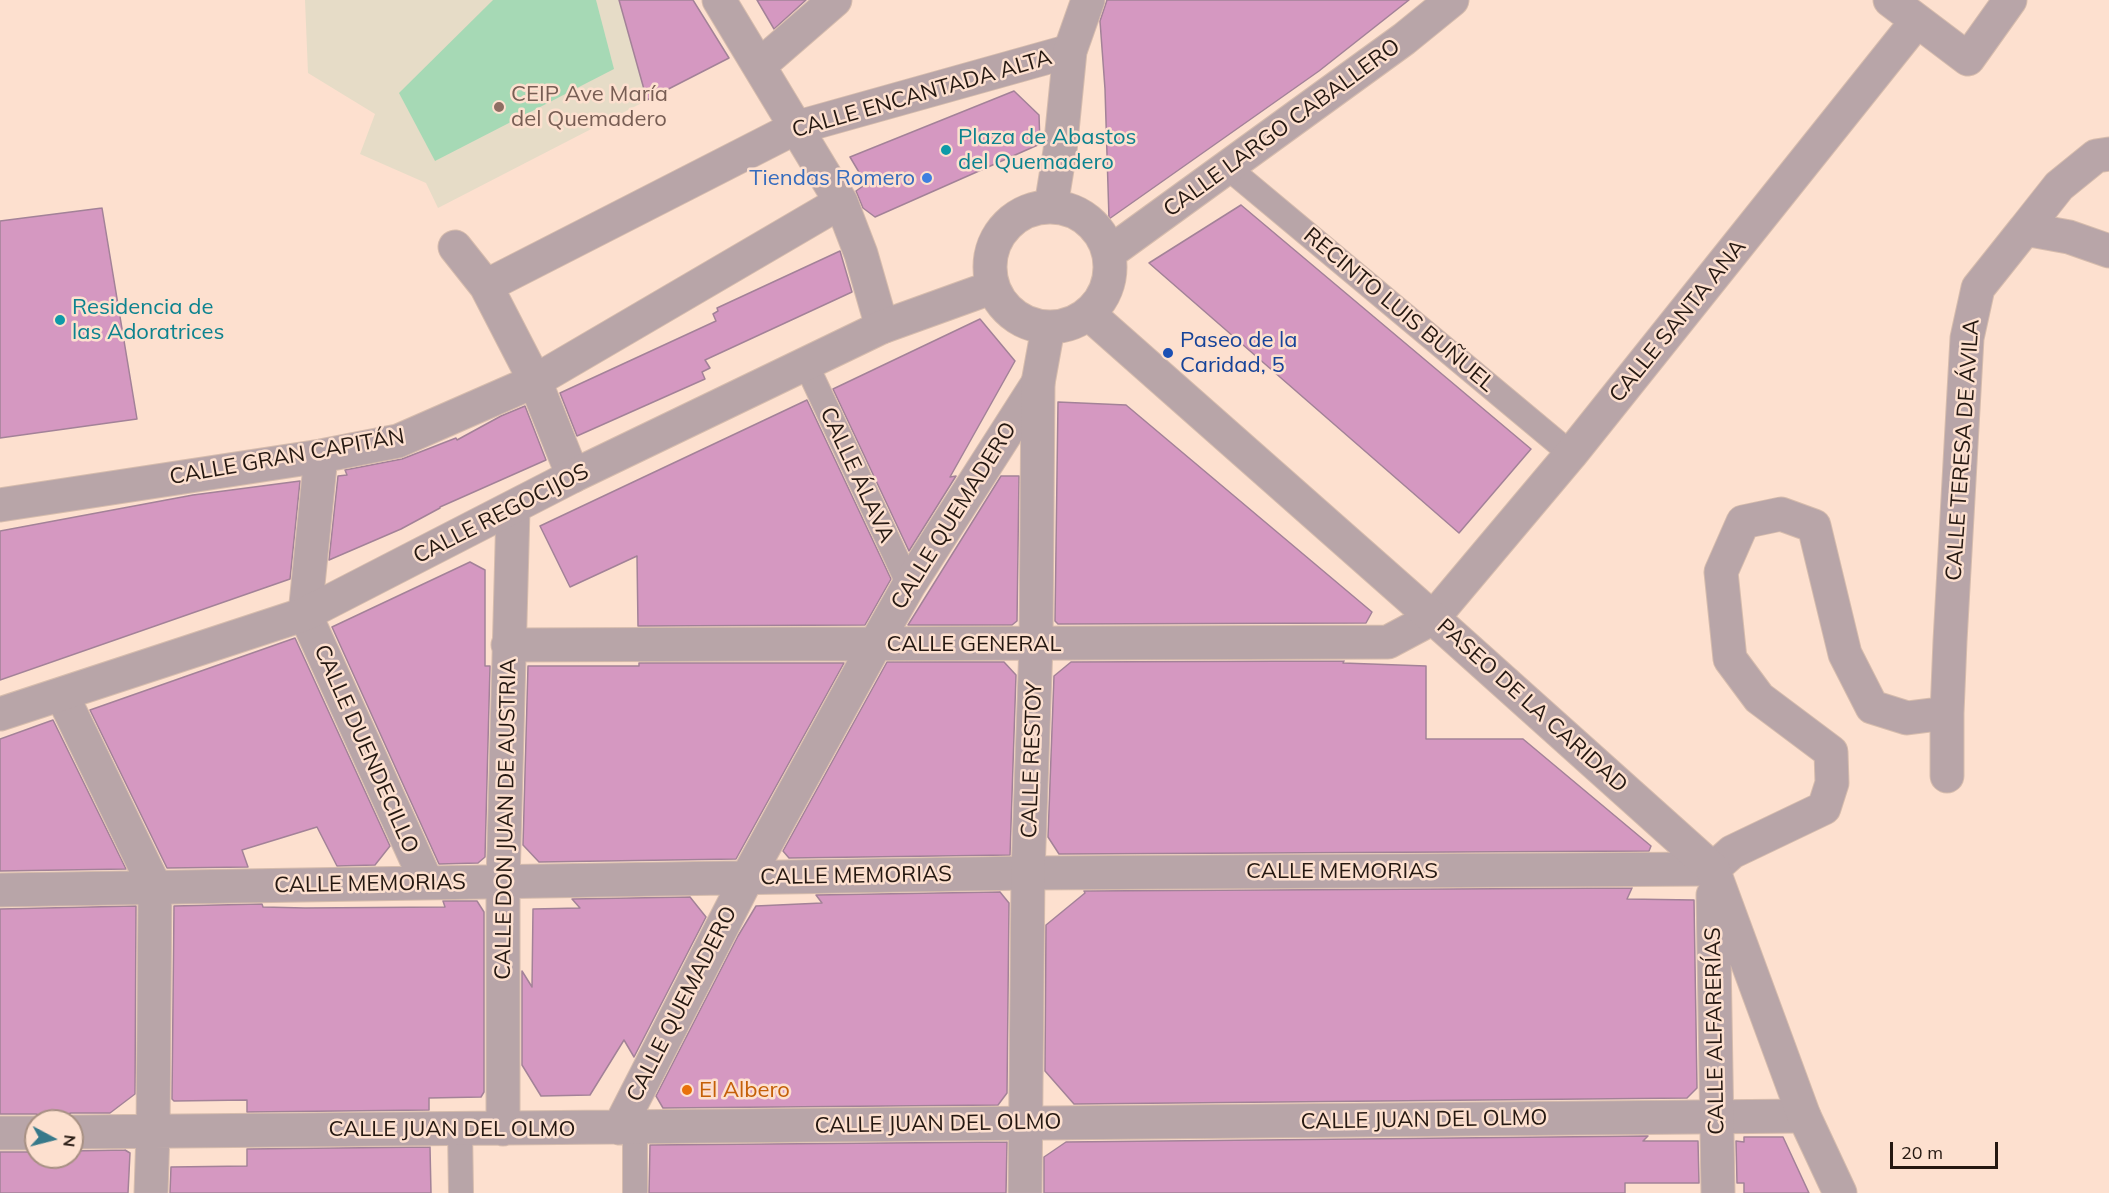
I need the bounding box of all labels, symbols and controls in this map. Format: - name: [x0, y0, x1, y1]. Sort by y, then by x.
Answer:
- street label: CALLE LARGO CABALLERO: [1159, 33, 1405, 223]
- street label: CALLE ENCANTADA ALTA: [789, 44, 1055, 144]
- place label: CEIP Ave María del Quemadero: [511, 81, 668, 132]
- marker: CEIP Ave María del Quemadero: [492, 100, 506, 114]
- place label: Plaza de Abastos del Quemadero: [958, 124, 1136, 176]
- marker: Plaza de Abastos del Quemadero: [939, 143, 953, 157]
- place label: Tiendas Romero: [749, 165, 915, 191]
- marker: Tiendas Romero: [920, 171, 934, 185]
- street label: RECINTO LUIS BUÑUEL: [1298, 222, 1500, 398]
- street label: CALLE SANTA ANA: [1604, 234, 1752, 408]
- place label: Residencia de las Adoratrices: [72, 294, 224, 346]
- marker: Residencia de las Adoratrices: [53, 313, 67, 327]
- street label: CALLE TERESA DE ÁVILA: [1941, 318, 1985, 582]
- place label: Paseo de la Caridad, 5: [1180, 327, 1298, 378]
- marker: Paseo de la Caridad, 5: [1161, 346, 1175, 360]
- street label: CALLE ÁLAVA: [814, 403, 900, 547]
- street label: CALLE QUEMADERO: [886, 417, 1022, 615]
- street label: CALLE GRAN CAPITÁN: [168, 423, 406, 491]
- street label: CALLE REGOCIJOS: [409, 458, 593, 570]
- street label: PASEO DE LA CARIDAD: [1431, 613, 1633, 799]
- street label: CALLE GENERAL: [886, 631, 1062, 657]
- street label: CALLE DUENDECILLO: [308, 641, 424, 857]
- street label: CALLE DON JUAN DE AUSTRIA: [490, 658, 522, 980]
- street label: CALLE RESTOY: [1016, 681, 1048, 839]
- street label: CALLE MEMORIAS: [1246, 858, 1438, 884]
- street label: CALLE MEMORIAS: [760, 861, 952, 891]
- street label: CALLE MEMORIAS: [274, 869, 466, 899]
- street label: CALLE QUEMADERO: [621, 902, 743, 1106]
- street label: CALLE ALFARERÍAS: [1700, 927, 1730, 1135]
- place label: El Albero: [699, 1077, 790, 1103]
- marker: El Albero: [680, 1083, 694, 1097]
- street label: CALLE JUAN DEL OLMO: [1300, 1105, 1548, 1135]
- north arrow: [24, 1109, 84, 1169]
- street label: CALLE JUAN DEL OLMO: [814, 1109, 1062, 1139]
- street label: CALLE JUAN DEL OLMO: [329, 1116, 575, 1142]
- scale bar: [1893, 1130, 2001, 1168]
- text: N: [59, 1134, 81, 1148]
- text: 20 m: [1901, 1141, 1943, 1164]

